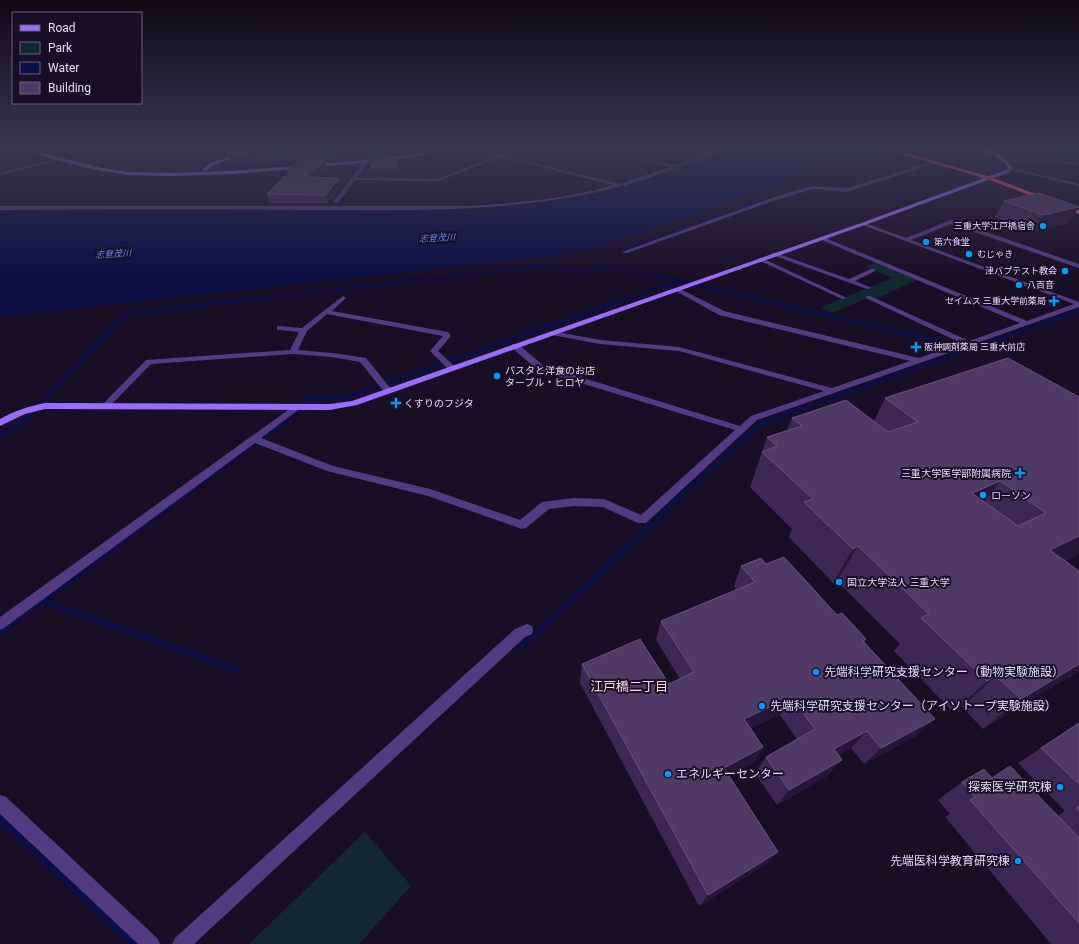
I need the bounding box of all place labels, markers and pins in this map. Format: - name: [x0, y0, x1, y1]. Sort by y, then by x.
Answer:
- place label: 三重大学江戸橋宿舎: [954, 221, 1035, 231]
- marker: 三重大学江戸橋宿舎: [1038, 221, 1048, 231]
- marker: 第六食堂: [921, 237, 931, 247]
- place label: 第六食堂: [934, 237, 970, 247]
- marker: むじゃき: [964, 249, 974, 259]
- place label: むじゃき: [977, 249, 1013, 259]
- place label: 津バプテスト教会: [985, 266, 1057, 276]
- marker: 津バプテスト教会: [1060, 266, 1070, 276]
- marker: 八百音: [1014, 280, 1024, 290]
- place label: 八百音: [1027, 280, 1054, 290]
- place label: セイムス 三重大学前薬局: [945, 296, 1046, 306]
- marker: セイムス 三重大学前薬局: [1049, 296, 1059, 306]
- marker: 阪神調剤薬局 三重大前店: [911, 342, 921, 352]
- place label: 阪神調剤薬局 三重大前店: [924, 342, 1025, 352]
- place label: パスタと洋食のお店 ターブル・ヒロヤ: [505, 365, 595, 388]
- marker: パスタと洋食のお店 ターブル・ヒロヤ: [492, 371, 502, 381]
- marker: くすりのフジタ: [391, 398, 401, 408]
- place label: くすりのフジタ: [404, 398, 474, 409]
- marker: 三重大学医学部附属病院: [1014, 467, 1026, 479]
- place label: 三重大学医学部附属病院: [901, 468, 1011, 479]
- marker: ローソン: [978, 490, 988, 500]
- place label: ローソン: [991, 490, 1031, 501]
- marker: 国立大学法人 三重大学: [834, 577, 844, 587]
- place label: 国立大学法人 三重大学: [847, 577, 949, 588]
- place label: 先端科学研究支援センター（動物実験施設）: [824, 665, 1064, 679]
- marker: 先端科学研究支援センター（動物実験施設）: [811, 667, 821, 677]
- place label: 先端科学研究支援センター（アイソトープ実験施設）: [770, 699, 1057, 713]
- marker: 先端科学研究支援センター（アイソトープ実験施設）: [757, 701, 767, 711]
- place label: エネルギーセンター: [676, 767, 784, 781]
- marker: エネルギーセンター: [663, 769, 673, 779]
- place label: 探索医学研究棟: [968, 780, 1052, 794]
- marker: 探索医学研究棟: [1055, 782, 1065, 792]
- place label: 先端医科学教育研究棟: [890, 854, 1010, 868]
- marker: 先端医科学教育研究棟: [1013, 856, 1023, 866]

